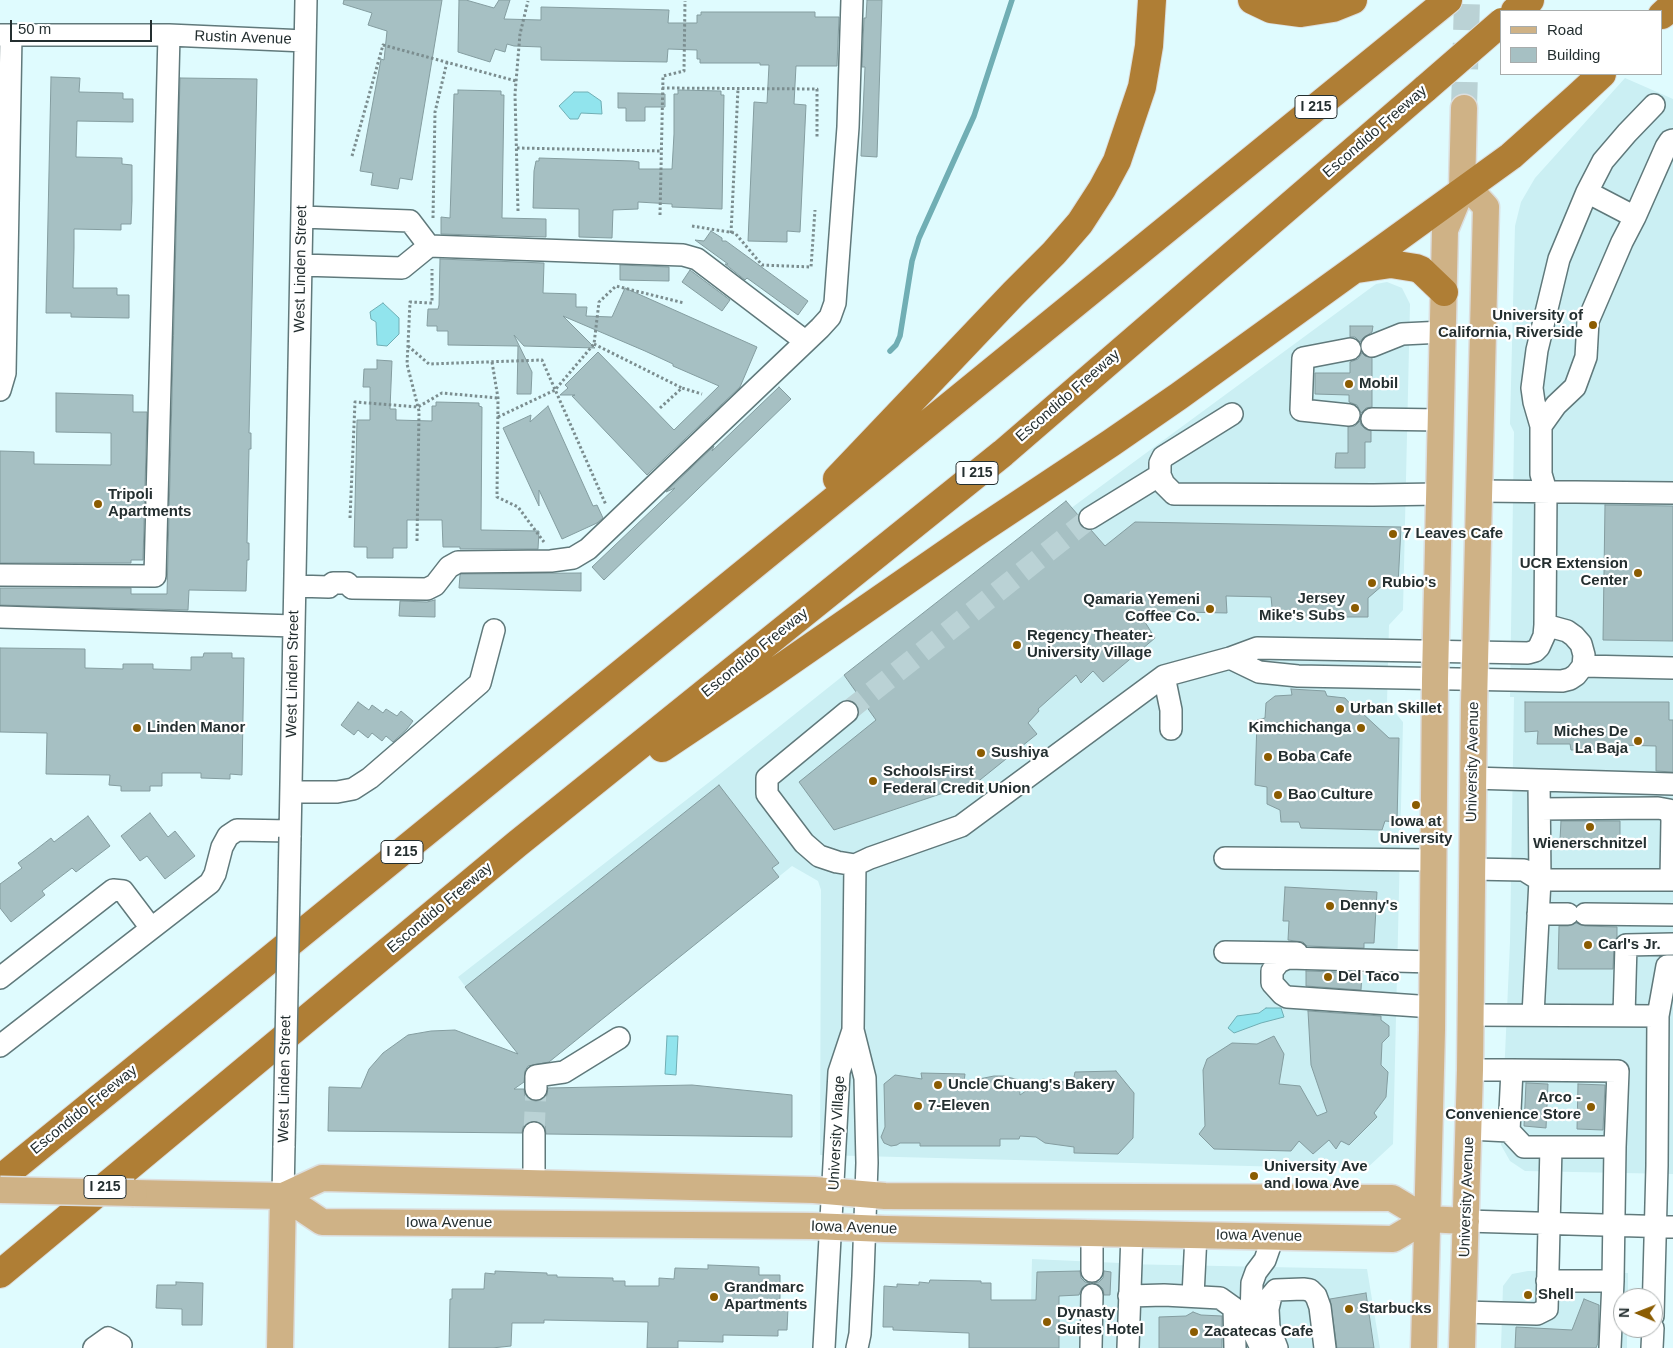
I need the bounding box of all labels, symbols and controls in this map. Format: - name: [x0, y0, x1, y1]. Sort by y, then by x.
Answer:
- scale bar: [12, 10, 155, 42]
- legend: [1500, 10, 1663, 75]
- text: 50 m: [18, 20, 51, 37]
- text: Road: [1547, 21, 1583, 38]
- street label: Rustin Avenue: [194, 27, 292, 49]
- text: Building: [1547, 46, 1600, 63]
- street label: Escondido Freeway: [1319, 82, 1431, 182]
- road number: I 215: [1295, 95, 1337, 118]
- street label: West Linden Street: [291, 205, 311, 333]
- place label: University of California, Riverside: [1438, 307, 1583, 342]
- marker: University of California, Riverside: [1587, 319, 1599, 331]
- street label: Escondido Freeway: [1012, 346, 1124, 446]
- place label: Mobil: [1359, 375, 1398, 393]
- marker: Mobil: [1343, 378, 1355, 390]
- road number: I 215: [956, 462, 998, 484]
- place label: Tripoli Apartments: [108, 486, 191, 521]
- marker: Tripoli Apartments: [92, 498, 104, 510]
- place label: 7 Leaves Cafe: [1403, 525, 1503, 543]
- marker: 7 Leaves Cafe: [1387, 528, 1399, 540]
- place label: UCR Extension Center: [1520, 555, 1628, 590]
- marker: UCR Extension Center: [1632, 567, 1644, 579]
- place label: Rubio's: [1382, 574, 1436, 592]
- marker: Rubio's: [1366, 577, 1378, 589]
- place label: Jersey Mike's Subs: [1259, 590, 1345, 625]
- place label: Qamaria Yemeni Coffee Co.: [1083, 591, 1200, 626]
- marker: Jersey Mike's Subs: [1349, 602, 1361, 614]
- marker: Qamaria Yemeni Coffee Co.: [1204, 603, 1216, 615]
- street label: Escondido Freeway: [698, 605, 812, 701]
- street label: West Linden Street: [283, 610, 303, 738]
- place label: Regency Theater- University Village: [1027, 627, 1153, 662]
- marker: Regency Theater- University Village: [1011, 639, 1023, 651]
- place label: Urban Skillet: [1350, 700, 1442, 718]
- street label: University Avenue: [1463, 702, 1483, 822]
- marker: Urban Skillet: [1334, 703, 1346, 715]
- place label: Linden Manor: [147, 719, 245, 737]
- place label: Kimchichanga: [1248, 719, 1351, 737]
- marker: Linden Manor: [131, 722, 143, 734]
- marker: Kimchichanga: [1355, 722, 1367, 734]
- place label: Miches De La Baja: [1554, 723, 1628, 758]
- marker: Miches De La Baja: [1632, 735, 1644, 747]
- place label: Sushiya: [991, 744, 1049, 762]
- marker: Sushiya: [975, 747, 987, 759]
- place label: Boba Cafe: [1278, 748, 1352, 766]
- marker: Boba Cafe: [1262, 751, 1274, 763]
- place label: SchoolsFirst Federal Credit Union: [883, 763, 1031, 798]
- marker: SchoolsFirst Federal Credit Union: [867, 775, 879, 787]
- place label: Bao Culture: [1288, 786, 1373, 804]
- marker: Bao Culture: [1272, 789, 1284, 801]
- marker: Iowa at University: [1410, 799, 1422, 811]
- place label: Iowa at University: [1380, 813, 1452, 848]
- marker: Wienerschnitzel: [1584, 821, 1596, 833]
- place label: Wienerschnitzel: [1533, 835, 1647, 853]
- road number: I 215: [381, 840, 423, 864]
- street label: Escondido Freeway: [384, 859, 496, 957]
- place label: Denny's: [1340, 897, 1398, 915]
- marker: Denny's: [1324, 900, 1336, 912]
- place label: Carl's Jr.: [1598, 936, 1661, 954]
- marker: Carl's Jr.: [1582, 939, 1594, 951]
- place label: Del Taco: [1338, 968, 1399, 986]
- marker: Del Taco: [1322, 971, 1334, 983]
- street label: West Linden Street: [275, 1015, 295, 1143]
- street label: Escondido Freeway: [27, 1062, 141, 1158]
- street label: University Village: [825, 1075, 849, 1191]
- place label: Uncle Chuang's Bakery: [948, 1076, 1115, 1094]
- marker: Uncle Chuang's Bakery: [932, 1079, 944, 1091]
- place label: Arco - Convenience Store: [1445, 1089, 1581, 1124]
- place label: 7-Eleven: [928, 1097, 990, 1115]
- marker: 7-Eleven: [912, 1100, 924, 1112]
- marker: Arco - Convenience Store: [1585, 1101, 1597, 1113]
- street label: University Avenue: [1456, 1136, 1478, 1258]
- place label: University Ave and Iowa Ave: [1264, 1158, 1368, 1193]
- marker: University Ave and Iowa Ave: [1248, 1170, 1260, 1182]
- road number: I 215: [84, 1176, 126, 1198]
- street label: Iowa Avenue: [406, 1214, 492, 1232]
- street label: Iowa Avenue: [810, 1217, 898, 1239]
- street label: Iowa Avenue: [1216, 1226, 1302, 1246]
- place label: Grandmarc Apartments: [724, 1279, 807, 1314]
- place label: Shell: [1538, 1286, 1574, 1304]
- north arrow: [1613, 1288, 1663, 1338]
- marker: Shell: [1522, 1289, 1534, 1301]
- marker: Grandmarc Apartments: [708, 1291, 720, 1303]
- place label: Starbucks: [1359, 1300, 1432, 1318]
- marker: Starbucks: [1343, 1303, 1355, 1315]
- place label: Dynasty Suites Hotel: [1057, 1304, 1144, 1339]
- text: N: [1616, 1308, 1632, 1318]
- marker: Dynasty Suites Hotel: [1041, 1316, 1053, 1328]
- place label: Zacatecas Cafe: [1204, 1323, 1313, 1341]
- marker: Zacatecas Cafe: [1188, 1326, 1200, 1338]

